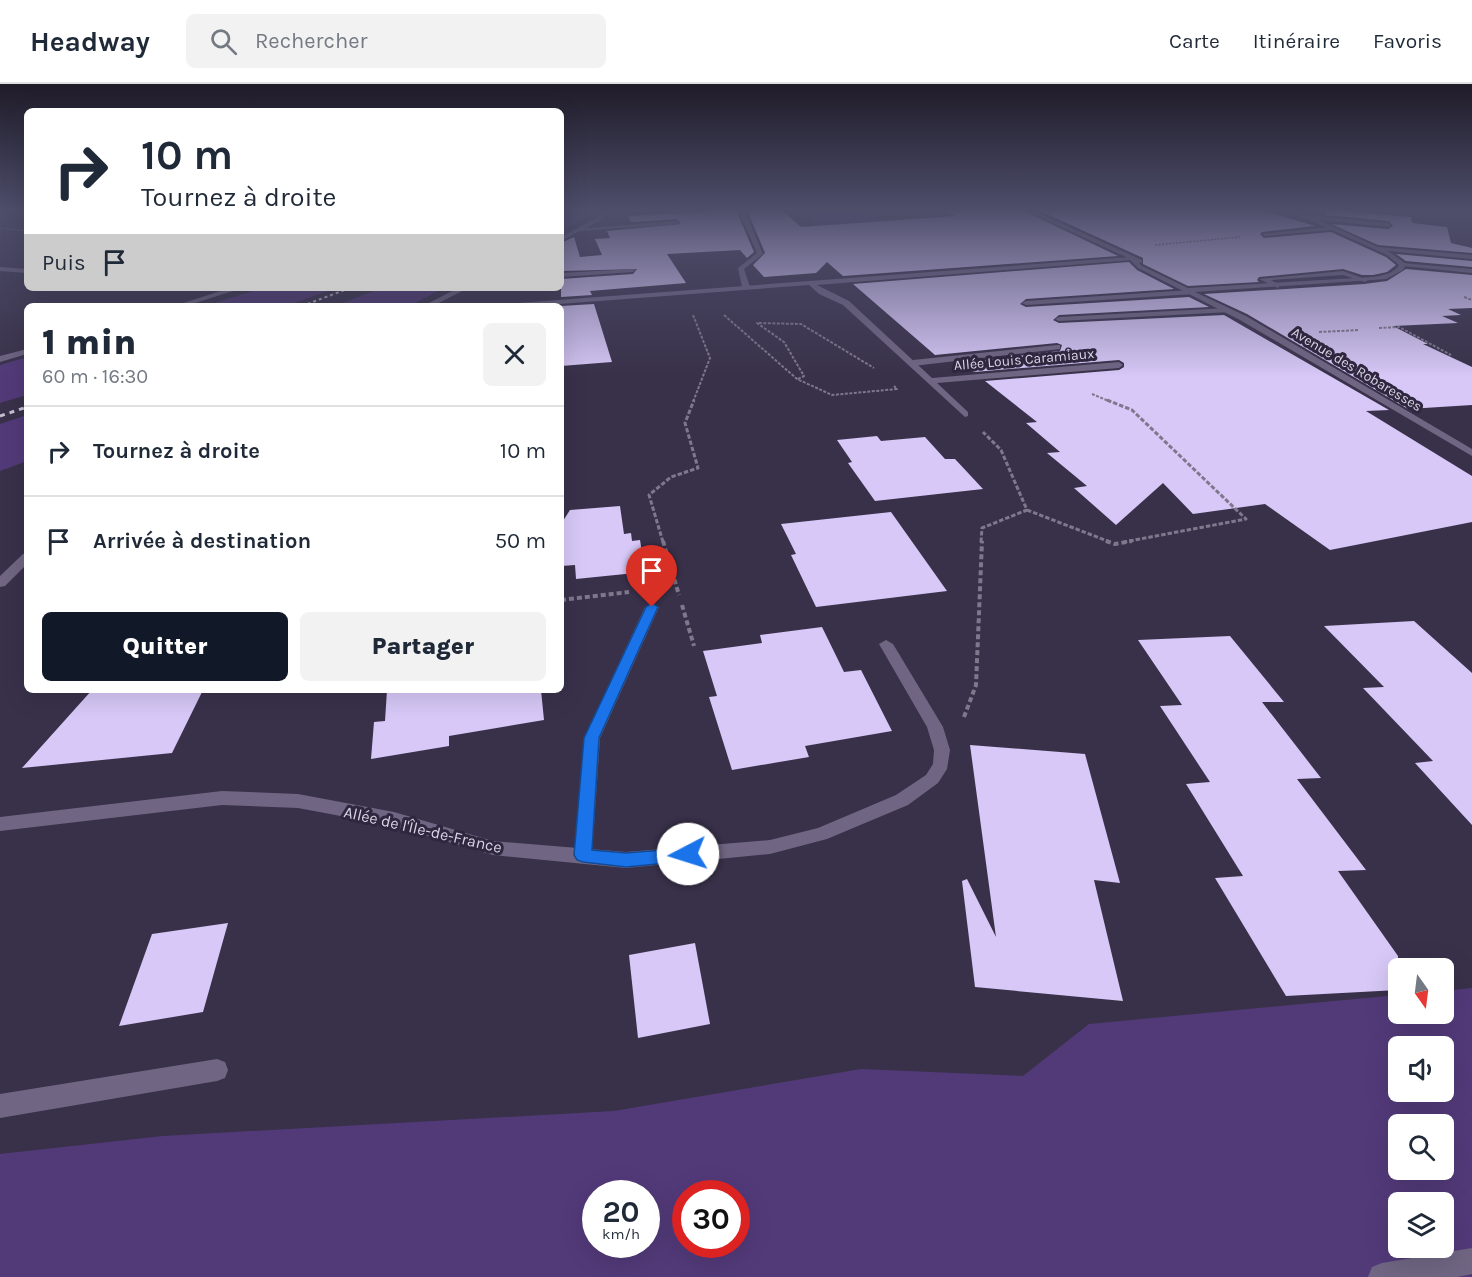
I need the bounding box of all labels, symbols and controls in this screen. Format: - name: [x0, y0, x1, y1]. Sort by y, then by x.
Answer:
- search box: [186, 14, 606, 68]
- text: Headway: [30, 25, 150, 58]
- icon: search: [207, 25, 240, 58]
- text: Rechercher: [255, 28, 367, 54]
- text: Carte: [1169, 29, 1220, 53]
- text: Itinéraire: [1253, 29, 1340, 53]
- text: Favoris: [1373, 29, 1442, 53]
- text: 10 m: [141, 130, 233, 180]
- icon: right: [42, 132, 120, 210]
- text: Tournez à droite: [141, 181, 336, 213]
- icon: arrive: [98, 246, 131, 279]
- text: Puis: [42, 250, 86, 276]
- text: 1 min: [42, 321, 136, 363]
- button: close: [483, 323, 546, 386]
- street label: Avenue des Robaresses: [1288, 324, 1425, 415]
- street label: Allée Louis Caramiaux: [953, 345, 1095, 374]
- text: 60 m · 16:30: [42, 365, 148, 388]
- icon: right: [42, 435, 75, 468]
- text: Tournez à droite: [93, 438, 260, 464]
- text: 10 m: [500, 438, 546, 464]
- icon: arrive: [42, 525, 75, 558]
- text: Arrivée à destination: [93, 528, 311, 554]
- text: 50 m: [495, 528, 546, 554]
- pin: [626, 545, 677, 607]
- icon: arrive: [635, 554, 668, 587]
- button: Quitter: [42, 612, 288, 681]
- button: Partager: [300, 612, 546, 681]
- street label: Allée de l'Île-de-France: [342, 802, 504, 857]
- position arrow: [656, 822, 720, 886]
- north arrow: [1388, 958, 1454, 1024]
- map controls: [1388, 958, 1454, 1258]
- button: sound: [1388, 1036, 1454, 1102]
- button: search: [1388, 1114, 1454, 1180]
- speed limit sign: 30: [672, 1180, 750, 1258]
- button: layers: [1388, 1192, 1454, 1258]
- text: 20: [602, 1194, 640, 1230]
- text: km/h: [602, 1225, 640, 1243]

